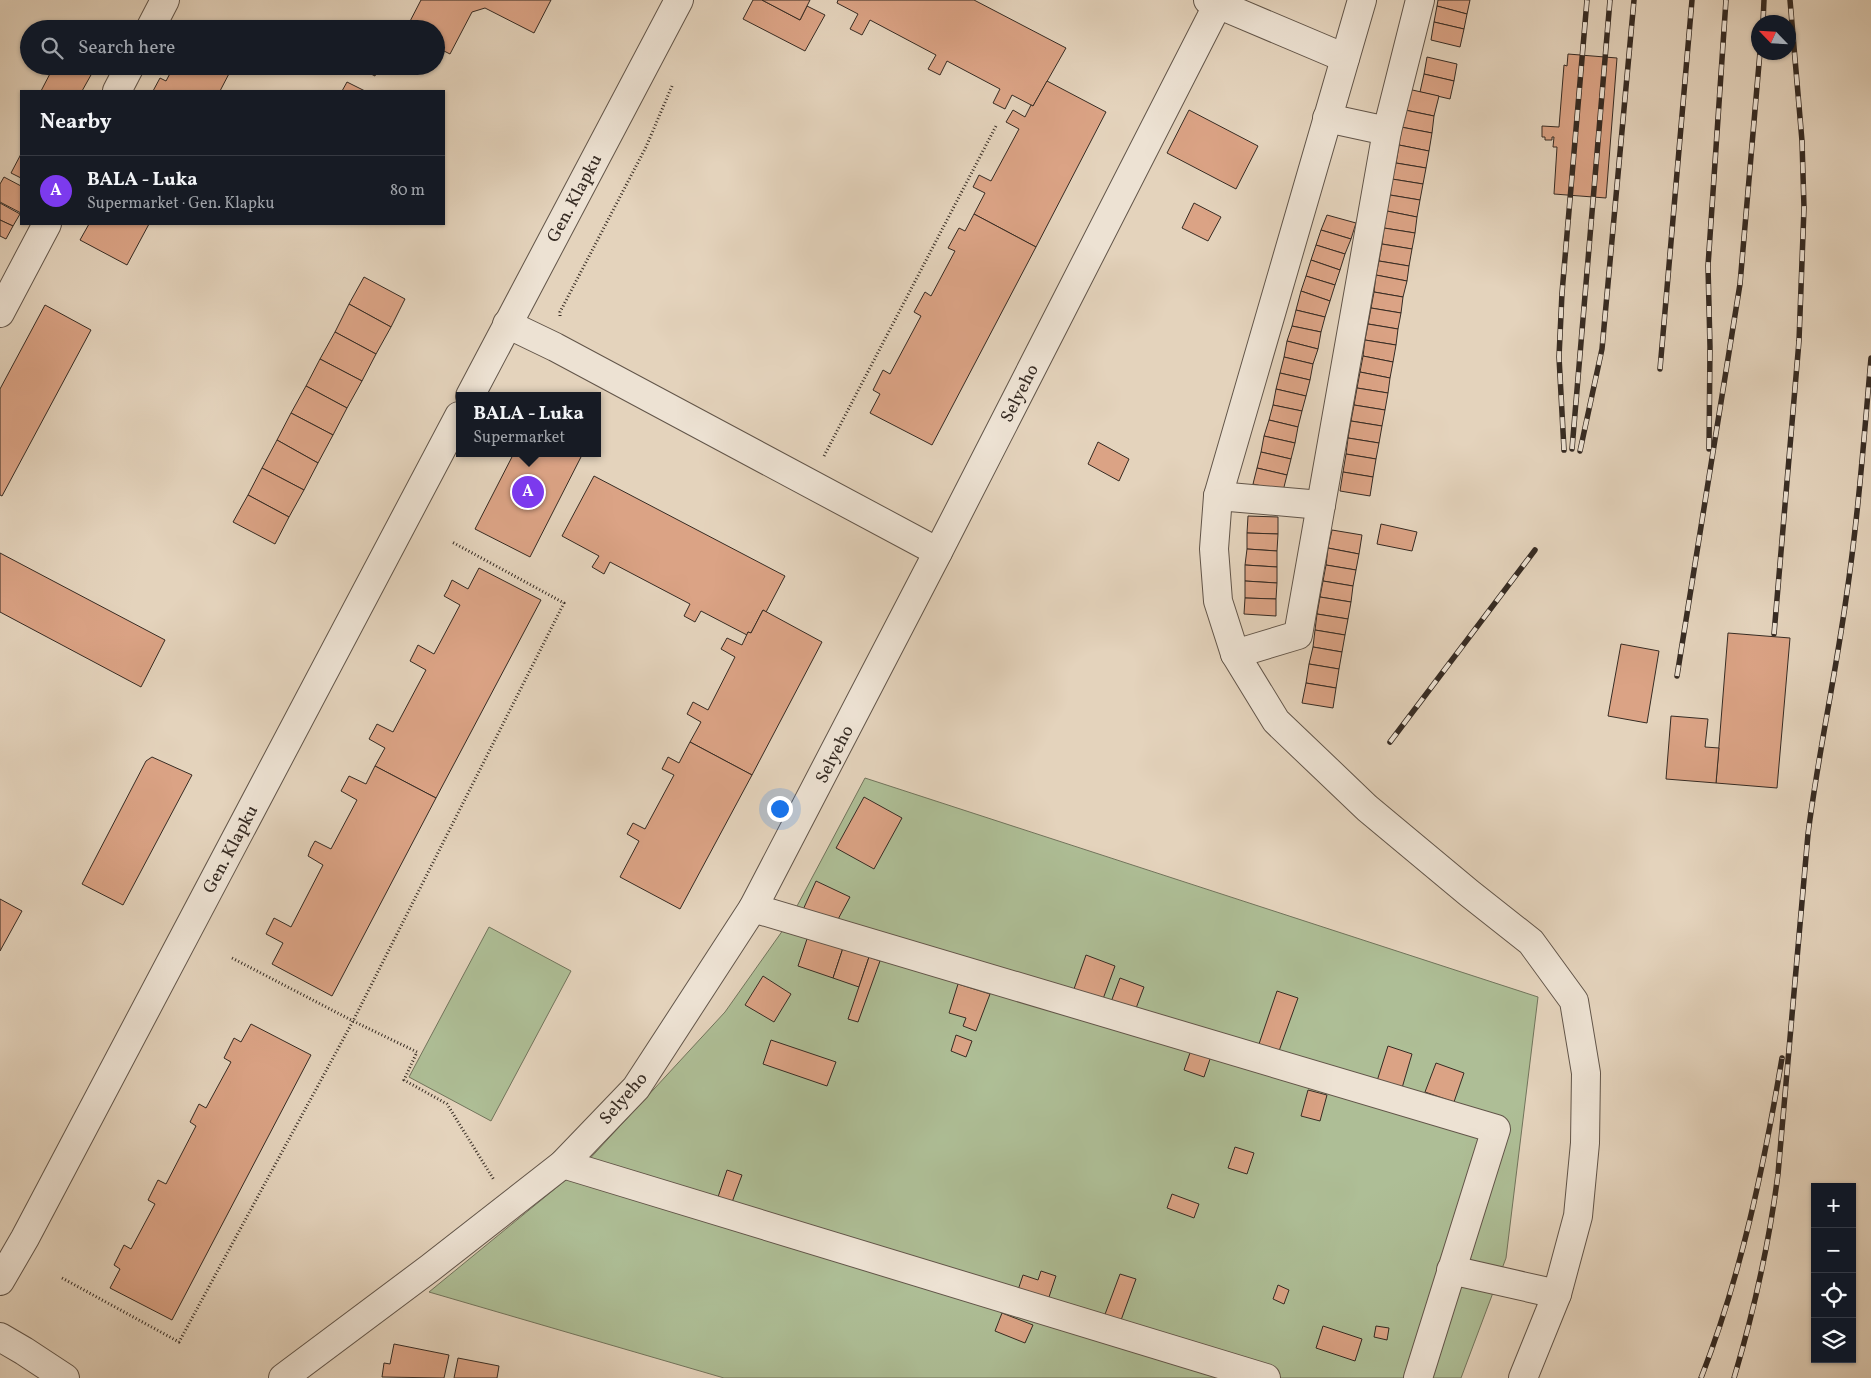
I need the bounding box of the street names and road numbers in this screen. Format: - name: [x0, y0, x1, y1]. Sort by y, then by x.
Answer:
- street label: Gen. Klapku: [542, 150, 609, 247]
- street label: Selyeho: [995, 360, 1046, 427]
- street label: Selyeho: [810, 721, 861, 788]
- street label: Gen. Klapku: [198, 801, 265, 898]
- street label: Selyeho: [594, 1067, 654, 1131]

